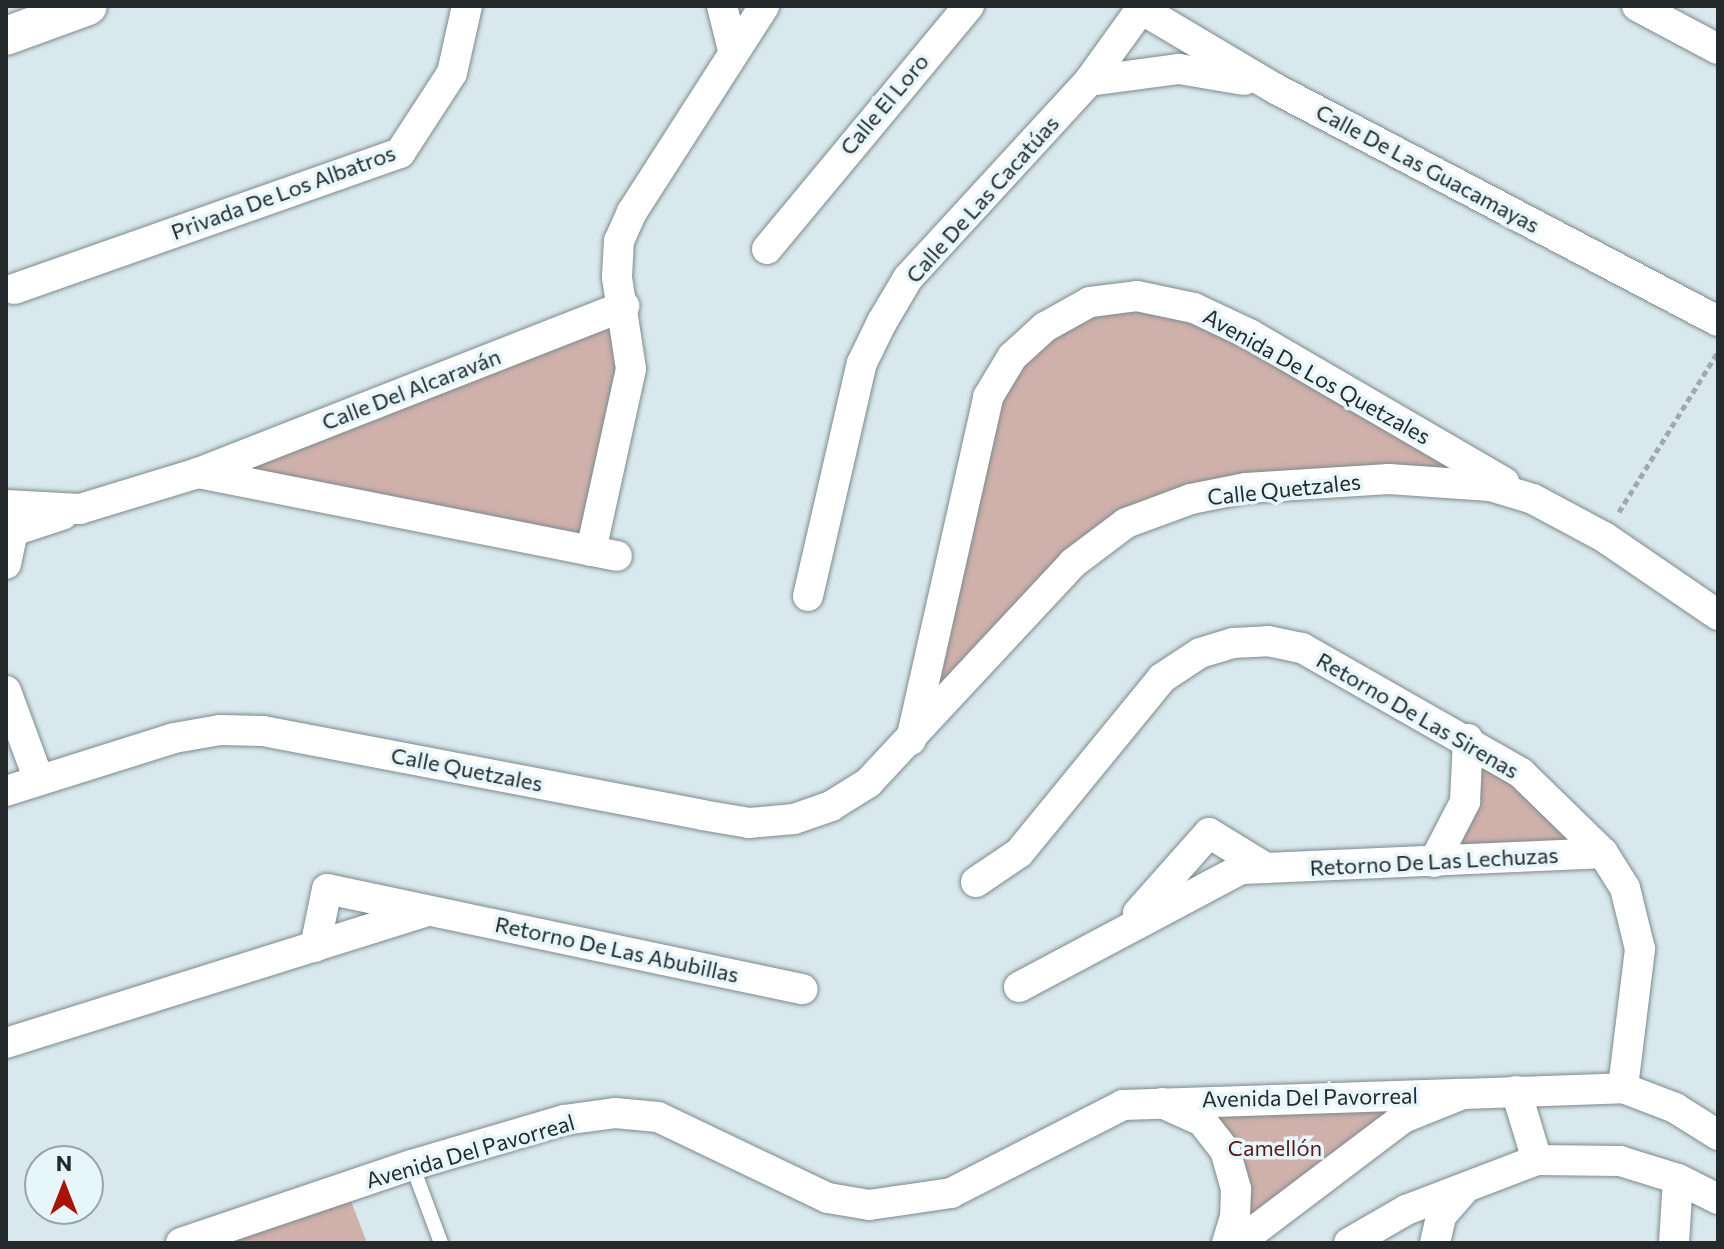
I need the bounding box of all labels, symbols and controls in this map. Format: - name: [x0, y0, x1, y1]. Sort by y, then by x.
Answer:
- street label: Calle El Loro: [834, 48, 934, 160]
- street label: Calle De Las Guacamayas: [1312, 98, 1544, 238]
- street label: Calle De Las Cacatúas: [900, 110, 1064, 288]
- street label: Privada De Los Albatros: [167, 139, 399, 245]
- street label: Avenida De Los Quetzales: [1199, 302, 1435, 450]
- street label: Calle Del Alcaraván: [318, 343, 504, 435]
- street label: Calle Quetzales: [1206, 468, 1362, 510]
- street label: Retorno De Las Sirenas: [1312, 646, 1524, 784]
- street label: Calle Quetzales: [389, 741, 545, 797]
- street label: Retorno De Las Lechuzas: [1309, 841, 1559, 881]
- street label: Retorno De Las Abubillas: [493, 910, 741, 988]
- street label: Avenida Del Pavorreal: [1202, 1082, 1418, 1112]
- street label: Avenida Del Pavorreal: [362, 1109, 578, 1193]
- park label: Camellón: [1228, 1135, 1322, 1161]
- north arrow: [24, 1145, 104, 1225]
- text: N: [56, 1149, 72, 1176]

